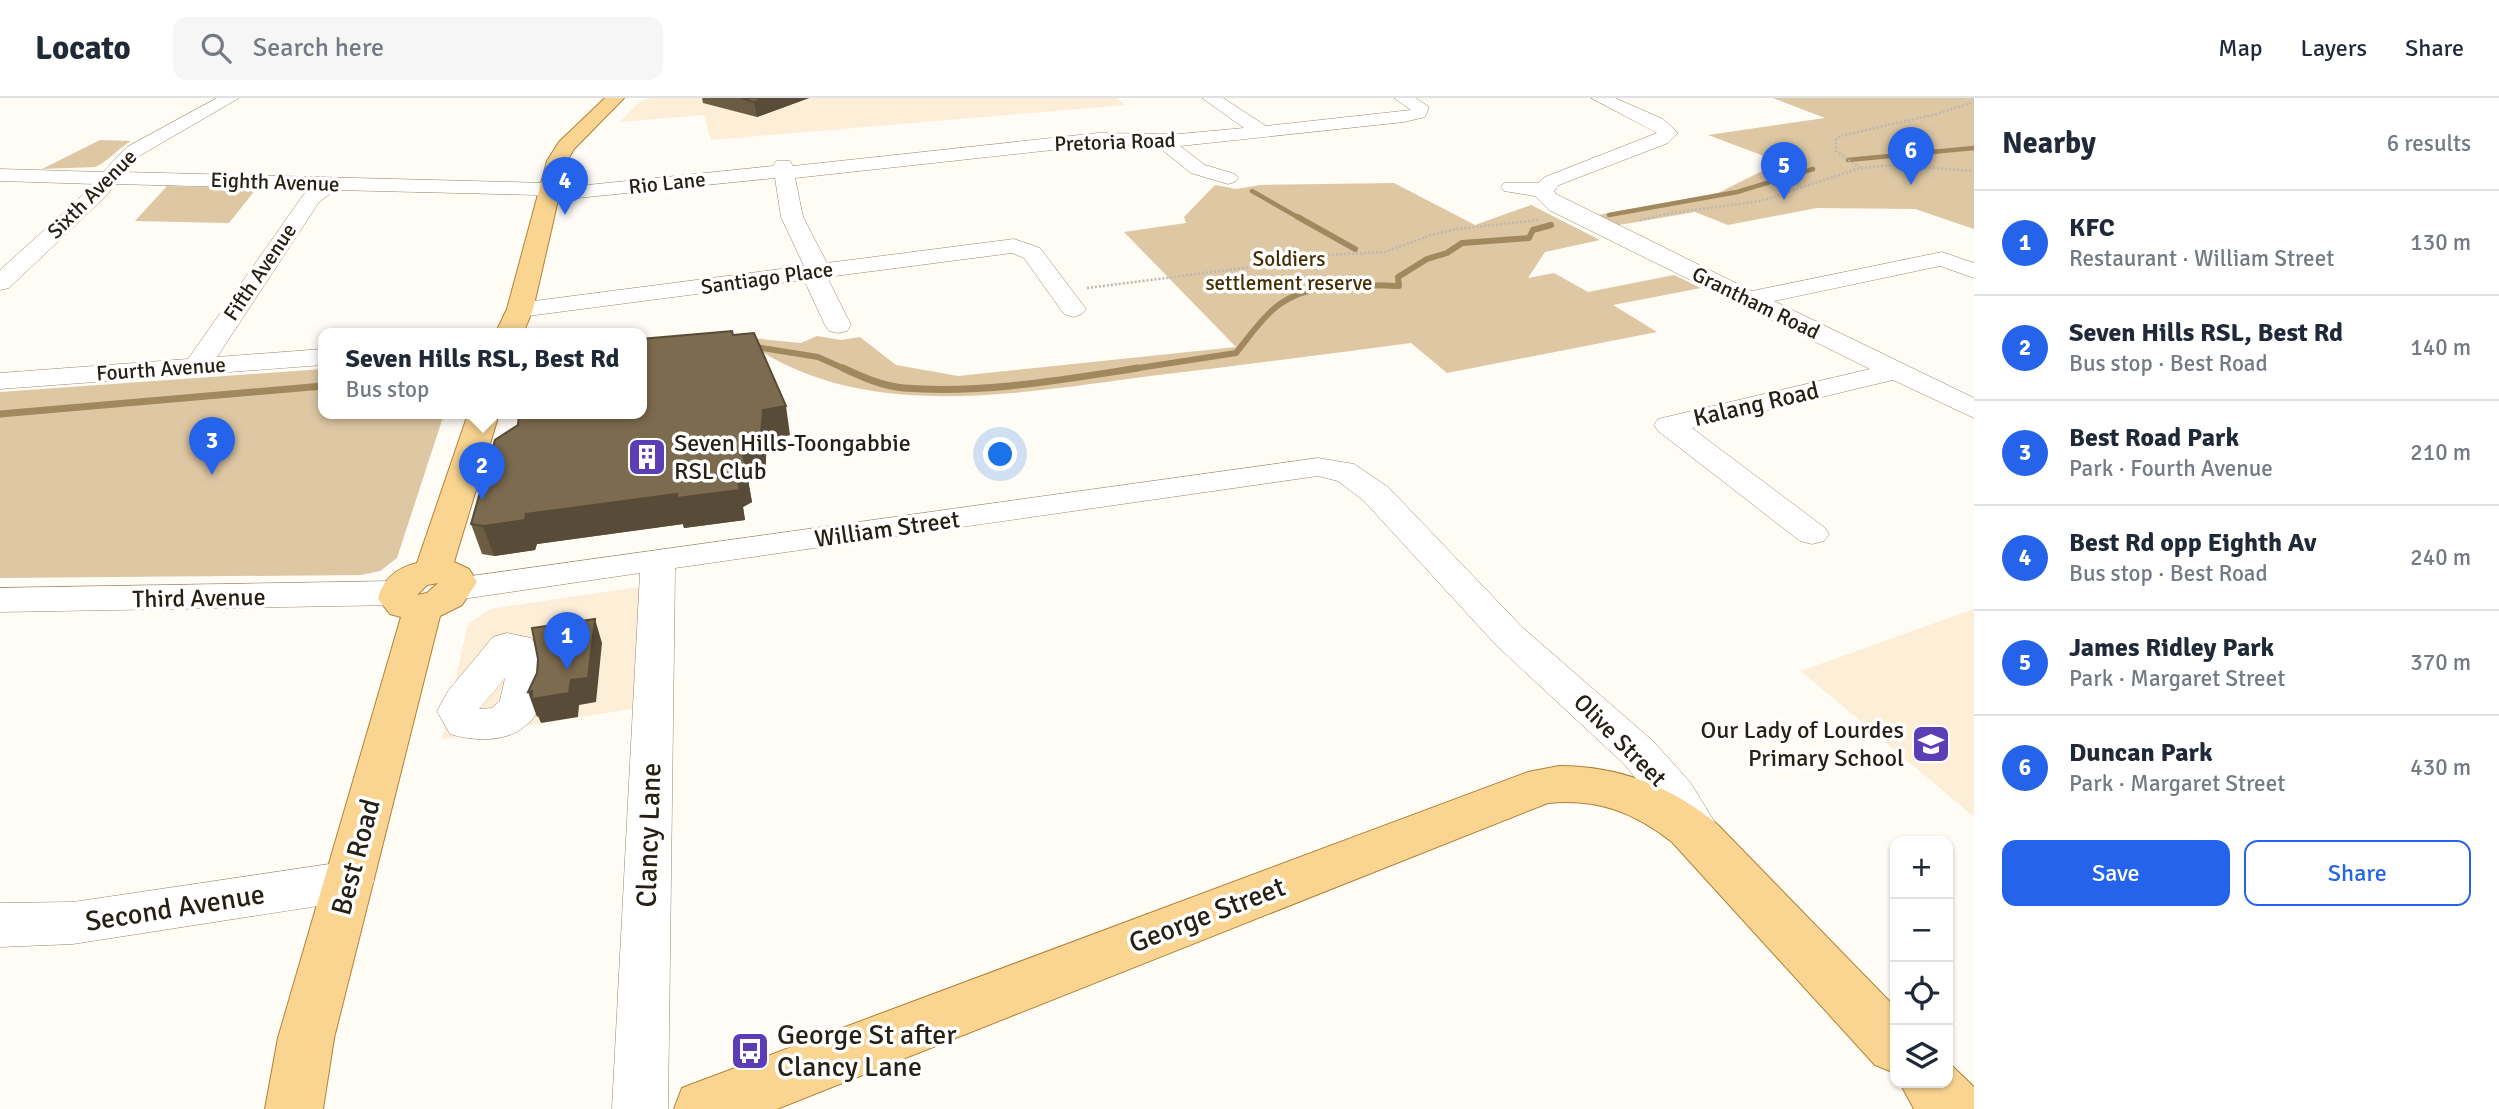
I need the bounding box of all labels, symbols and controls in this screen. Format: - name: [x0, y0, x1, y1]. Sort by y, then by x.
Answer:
- search box: [173, 17, 663, 80]
- text: Locato: [35, 28, 131, 69]
- icon: search: [197, 29, 235, 67]
- text: Search here: [253, 32, 384, 64]
- text: Map: [2218, 33, 2263, 63]
- text: Layers: [2301, 33, 2367, 63]
- text: Share: [2405, 33, 2464, 63]
- text: Nearby: [2002, 125, 2096, 162]
- street label: Pretoria Road: [1054, 127, 1176, 157]
- pin: 6: [1888, 127, 1934, 185]
- text: 6 results: [2387, 129, 2471, 158]
- pin: 5: [1761, 142, 1807, 200]
- street label: Sixth Avenue: [42, 144, 142, 244]
- pin: 4: [542, 157, 588, 215]
- street label: Rio Lane: [627, 166, 707, 200]
- street label: Eighth Avenue: [210, 167, 340, 197]
- text: KFC: [2069, 212, 2115, 244]
- street label: Fifth Avenue: [218, 218, 302, 326]
- text: 1: [2019, 228, 2031, 257]
- text: 130 m: [2410, 228, 2471, 257]
- text: Restaurant · William Street: [2069, 244, 2334, 273]
- park label: Soldiers settlement reserve: [1205, 246, 1373, 296]
- street label: Santiago Place: [699, 256, 835, 300]
- street label: Grantham Road: [1688, 261, 1824, 345]
- text: Seven Hills RSL, Best Rd: [2069, 317, 2343, 349]
- popup: [318, 328, 647, 419]
- text: 2: [2019, 333, 2031, 362]
- text: 140 m: [2410, 333, 2471, 362]
- text: Seven Hills RSL, Best Rd: [345, 343, 620, 375]
- text: Bus stop · Best Road: [2069, 349, 2268, 378]
- street label: Fourth Avenue: [95, 351, 227, 387]
- text: Bus stop: [345, 375, 429, 404]
- street label: Kalang Road: [1690, 375, 1822, 433]
- pin: 3: [189, 417, 235, 475]
- text: Best Road Park: [2069, 422, 2239, 454]
- place label: Seven Hills-Toongabbie RSL Club: [674, 428, 911, 486]
- building icon: Seven Hills-Toongabbie RSL Club: [626, 436, 668, 478]
- your location: [983, 437, 1017, 471]
- text: 3: [2019, 438, 2031, 467]
- text: 210 m: [2410, 438, 2471, 467]
- pin: 2: [459, 442, 505, 500]
- text: Park · Fourth Avenue: [2069, 454, 2273, 483]
- street label: William Street: [812, 504, 962, 554]
- text: Best Rd opp Eighth Av: [2069, 527, 2316, 559]
- text: 4: [2019, 543, 2031, 572]
- text: 240 m: [2410, 543, 2471, 572]
- text: Bus stop · Best Road: [2069, 559, 2268, 588]
- street label: Third Avenue: [132, 582, 266, 614]
- pin: 1: [544, 612, 590, 670]
- text: James Ridley Park: [2069, 632, 2274, 664]
- text: 5: [2019, 648, 2031, 677]
- text: 370 m: [2410, 648, 2471, 677]
- text: Park · Margaret Street: [2069, 664, 2285, 693]
- street label: Olive Street: [1567, 687, 1673, 793]
- place label: Our Lady of Lourdes Primary School: [1700, 715, 1904, 773]
- school or university icon: Our Lady of Lourdes Primary School: [1910, 723, 1952, 765]
- text: Duncan Park: [2069, 737, 2213, 769]
- text: 6: [2019, 753, 2031, 782]
- text: 430 m: [2410, 753, 2471, 782]
- street label: Clancy Lane: [629, 762, 669, 908]
- text: Park · Margaret Street: [2069, 769, 2285, 798]
- street label: Best Road: [324, 795, 388, 919]
- map controls: [1890, 836, 1953, 1088]
- button: +: [1890, 836, 1953, 899]
- button: Save: [2002, 840, 2230, 906]
- button: Share: [2244, 840, 2471, 906]
- street label: George Street: [1124, 870, 1290, 960]
- street label: Second Avenue: [83, 877, 267, 939]
- button: −: [1890, 899, 1953, 962]
- button: locate: [1890, 962, 1953, 1025]
- place label: George St after Clancy Lane: [777, 1018, 957, 1084]
- button: layers: [1890, 1025, 1953, 1088]
- bus stop icon: George St after Clancy Lane: [729, 1030, 771, 1072]

